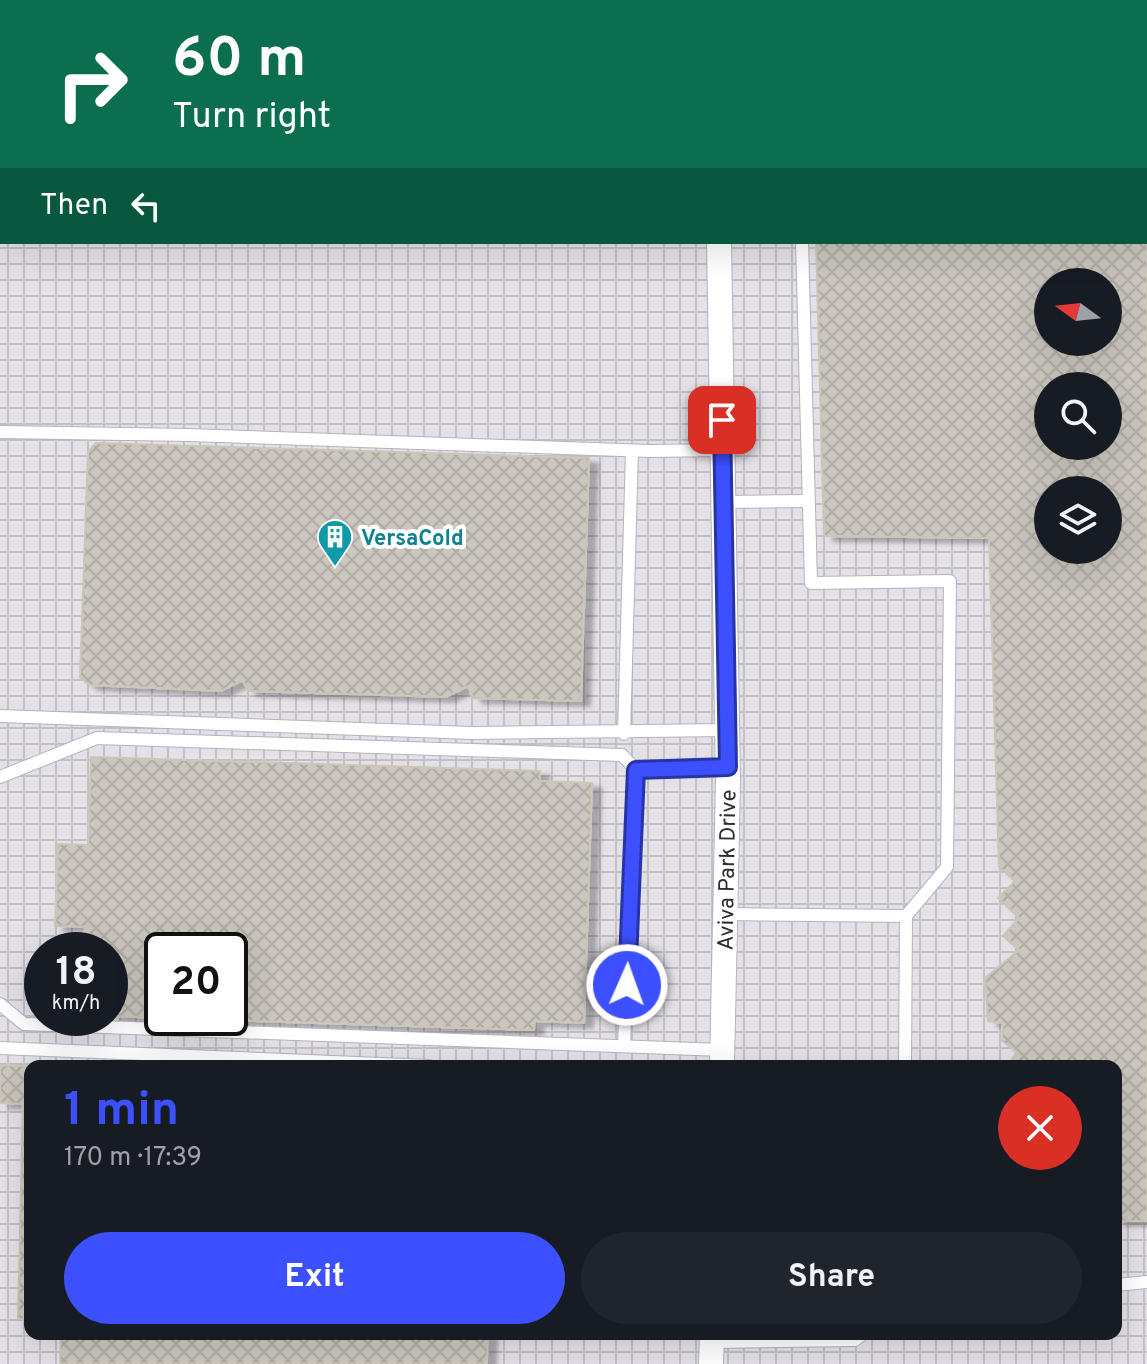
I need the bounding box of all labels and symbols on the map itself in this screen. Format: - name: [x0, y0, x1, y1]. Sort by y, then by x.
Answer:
- north arrow: [1034, 268, 1122, 356]
- pin: [688, 386, 756, 454]
- building icon: VersaCold: [316, 518, 354, 568]
- place label: VersaCold: [361, 526, 464, 553]
- street label: Aviva Park Drive: [714, 789, 743, 951]
- speed limit sign: 20: [144, 932, 248, 1036]
- position arrow: [585, 943, 669, 1027]

